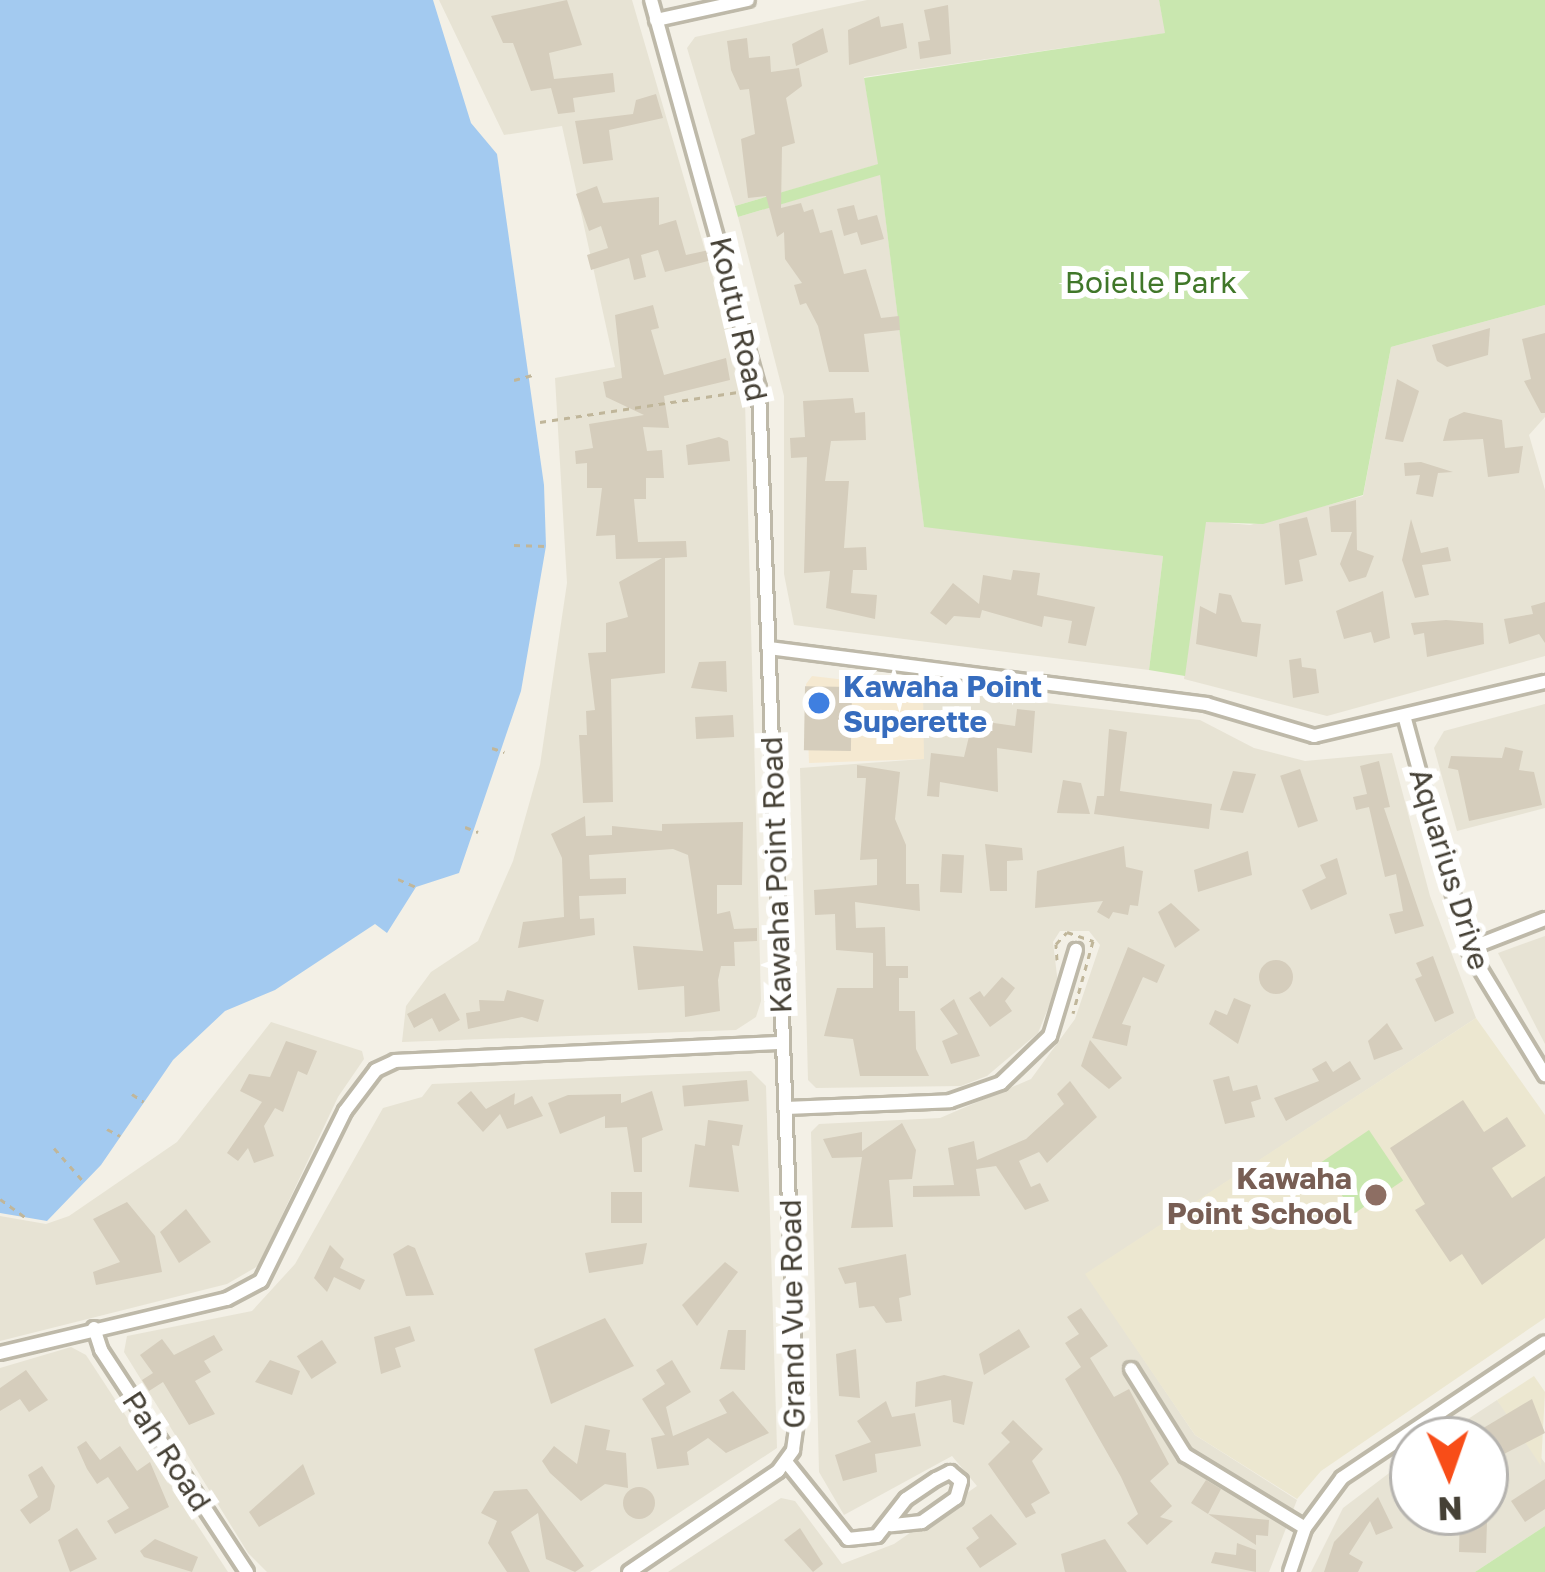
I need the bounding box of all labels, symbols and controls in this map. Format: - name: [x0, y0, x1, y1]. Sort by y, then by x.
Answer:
- street label: Koutu Road: [703, 233, 775, 405]
- park label: Boielle Park: [1065, 264, 1237, 300]
- place label: Kawaha Point Superette: [843, 668, 1042, 738]
- marker: Kawaha Point Superette: [806, 690, 832, 716]
- street label: Kawaha Point Road: [753, 736, 799, 1014]
- street label: Aquarius Drive: [1402, 764, 1498, 974]
- place label: Kawaha Point School: [1167, 1160, 1352, 1230]
- marker: Kawaha Point School: [1363, 1182, 1389, 1208]
- street label: Grand Vue Road: [772, 1199, 812, 1429]
- street label: Pah Road: [115, 1384, 219, 1518]
- north arrow: [1389, 1416, 1509, 1536]
- text: N: [1437, 1490, 1463, 1529]

